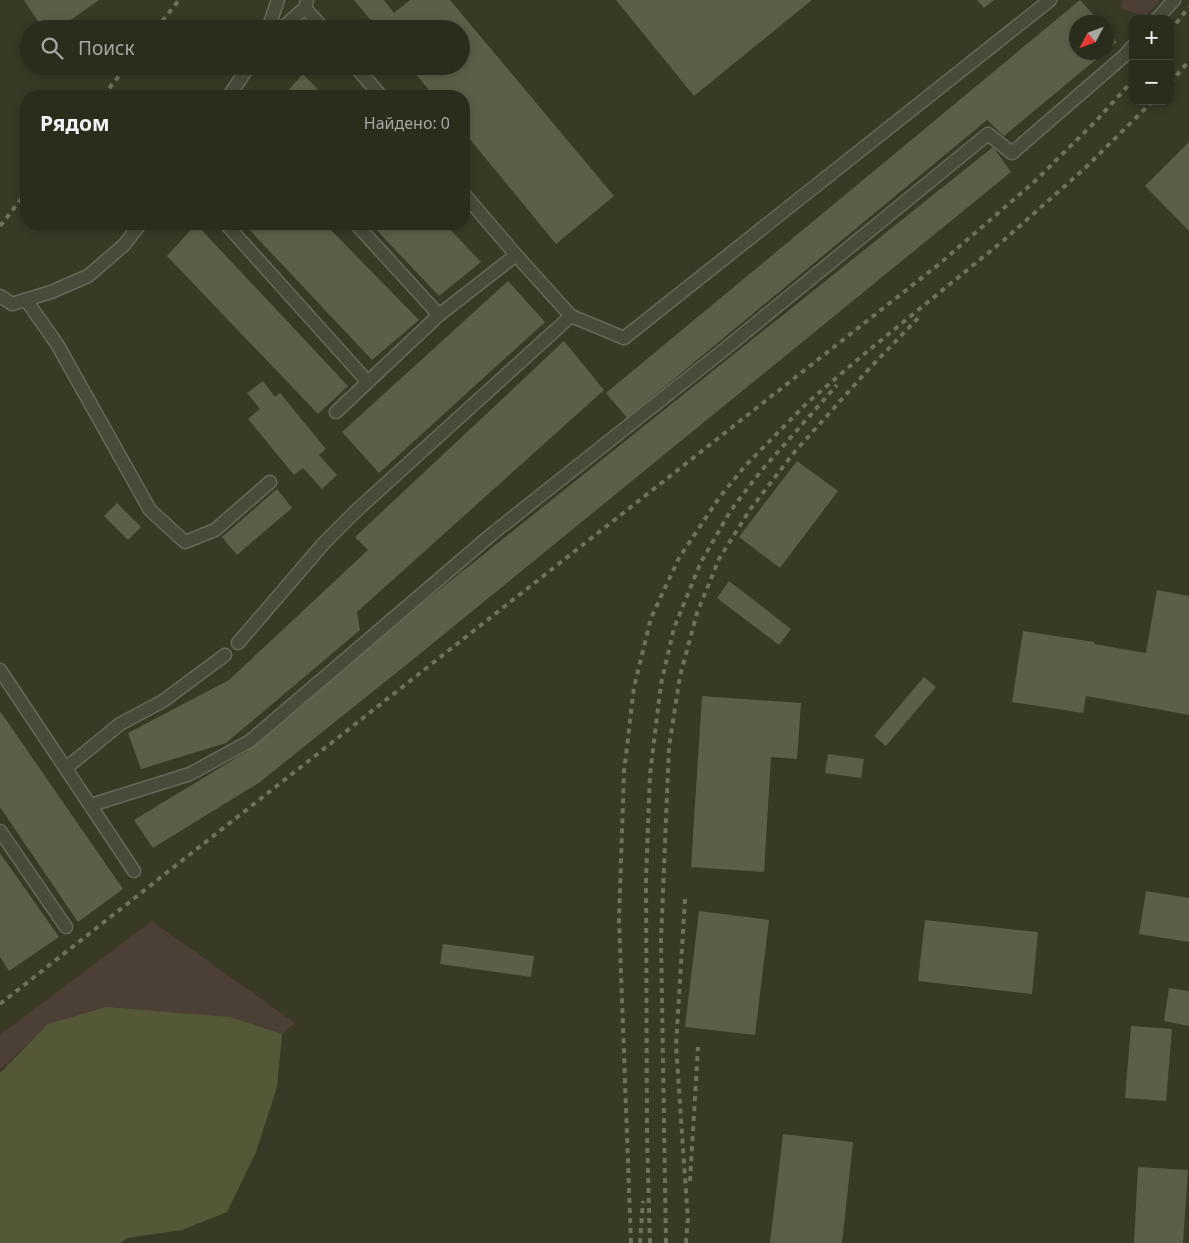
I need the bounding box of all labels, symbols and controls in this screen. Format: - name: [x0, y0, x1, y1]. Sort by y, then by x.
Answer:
- north arrow: [1069, 15, 1114, 60]
- map controls: [1129, 15, 1174, 105]
- button: +: [1129, 15, 1174, 60]
- search box: [20, 20, 470, 75]
- icon: search: [38, 34, 66, 62]
- text: Поиск: [78, 35, 134, 61]
- button: −: [1129, 60, 1174, 105]
- text: Рядом: [40, 109, 110, 137]
- text: Найдено: 0: [364, 112, 450, 134]

